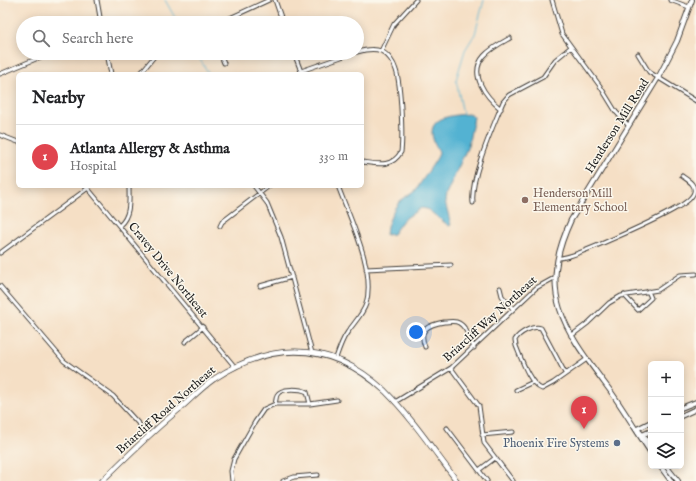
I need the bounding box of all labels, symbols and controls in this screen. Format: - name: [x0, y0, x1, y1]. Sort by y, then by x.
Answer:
- search box: [16, 16, 364, 60]
- icon: search: [30, 27, 52, 49]
- text: Search here: [62, 29, 133, 48]
- street label: Henderson Mill Road: [582, 75, 653, 176]
- text: Nearby: [32, 88, 85, 109]
- text: Atlanta Allergy & Asthma: [70, 139, 230, 158]
- text: 1: [43, 148, 47, 165]
- text: 330 m: [319, 148, 348, 165]
- text: Hospital: [70, 158, 117, 175]
- place label: Henderson Mill Elementary School: [533, 186, 628, 215]
- marker: Henderson Mill Elementary School: [520, 195, 530, 205]
- street label: Cravey Drive Northeast: [125, 219, 211, 321]
- street label: Briarcliff Way Northeast: [440, 273, 540, 365]
- your location: [406, 322, 426, 342]
- map controls: [648, 361, 684, 469]
- button: +: [648, 361, 684, 397]
- street label: Briarcliff Road Northeast: [113, 363, 219, 457]
- pin: 1: [571, 396, 597, 429]
- button: −: [648, 397, 684, 433]
- button: layers: [648, 433, 684, 469]
- place label: Phoenix Fire Systems: [503, 436, 609, 451]
- marker: Phoenix Fire Systems: [612, 438, 622, 448]

